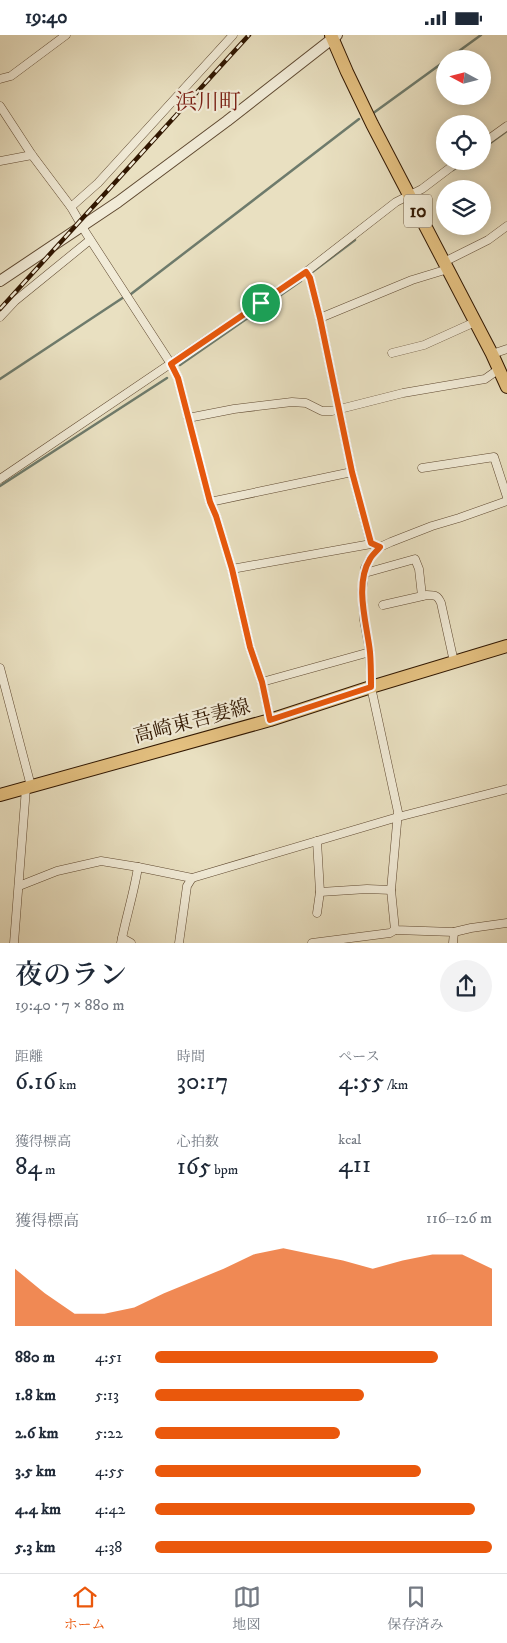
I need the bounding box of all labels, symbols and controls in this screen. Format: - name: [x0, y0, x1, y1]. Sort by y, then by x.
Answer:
- text: 19:40: [25, 6, 68, 29]
- north arrow: [436, 50, 491, 105]
- map controls: [436, 50, 491, 235]
- district label: 浜川町: [175, 89, 241, 116]
- button: locate: [436, 115, 491, 170]
- button: layers: [436, 180, 491, 235]
- road number: 10: [404, 195, 432, 227]
- pin: [240, 282, 282, 324]
- icon: arrive: [247, 289, 275, 317]
- street label: 高崎東吾妻線: [131, 694, 253, 750]
- text: 夜のラン: [15, 958, 127, 993]
- button: share: [440, 960, 492, 1012]
- text: 19:40 · 7 × 880 m: [15, 995, 125, 1015]
- text: 距離: [15, 1048, 43, 1066]
- text: 時間: [177, 1048, 205, 1066]
- text: ペース: [338, 1048, 380, 1066]
- text: 6.16: [15, 1066, 56, 1097]
- text: 30:17: [177, 1066, 228, 1097]
- text: 4:55: [338, 1066, 384, 1097]
- text: km: [56, 1076, 77, 1094]
- text: /km: [384, 1076, 408, 1094]
- text: kcal: [338, 1131, 361, 1149]
- text: 獲得標高: [15, 1133, 71, 1151]
- text: 心拍数: [177, 1133, 219, 1151]
- text: 411: [338, 1149, 371, 1180]
- text: 84: [15, 1151, 42, 1182]
- text: 165: [177, 1151, 211, 1182]
- text: m: [42, 1161, 55, 1179]
- text: bpm: [211, 1161, 238, 1179]
- text: 116–126 m: [426, 1208, 492, 1228]
- text: 獲得標高: [15, 1211, 79, 1231]
- text: 880 m: [15, 1347, 55, 1367]
- text: 4:51: [95, 1347, 122, 1367]
- text: 1.8 km: [15, 1385, 56, 1405]
- text: 5:13: [95, 1385, 119, 1405]
- text: 2.6 km: [15, 1423, 59, 1443]
- text: 5:22: [95, 1423, 123, 1443]
- text: 3.5 km: [15, 1461, 56, 1481]
- text: 4:55: [95, 1461, 124, 1481]
- text: 4.4 km: [15, 1499, 61, 1519]
- text: 4:42: [95, 1499, 125, 1519]
- text: 5.3 km: [15, 1537, 56, 1557]
- text: 4:38: [95, 1537, 122, 1557]
- tab: ホーム: [64, 1583, 106, 1634]
- tab: 地図: [233, 1583, 261, 1634]
- tab: 保存済み: [388, 1583, 444, 1634]

